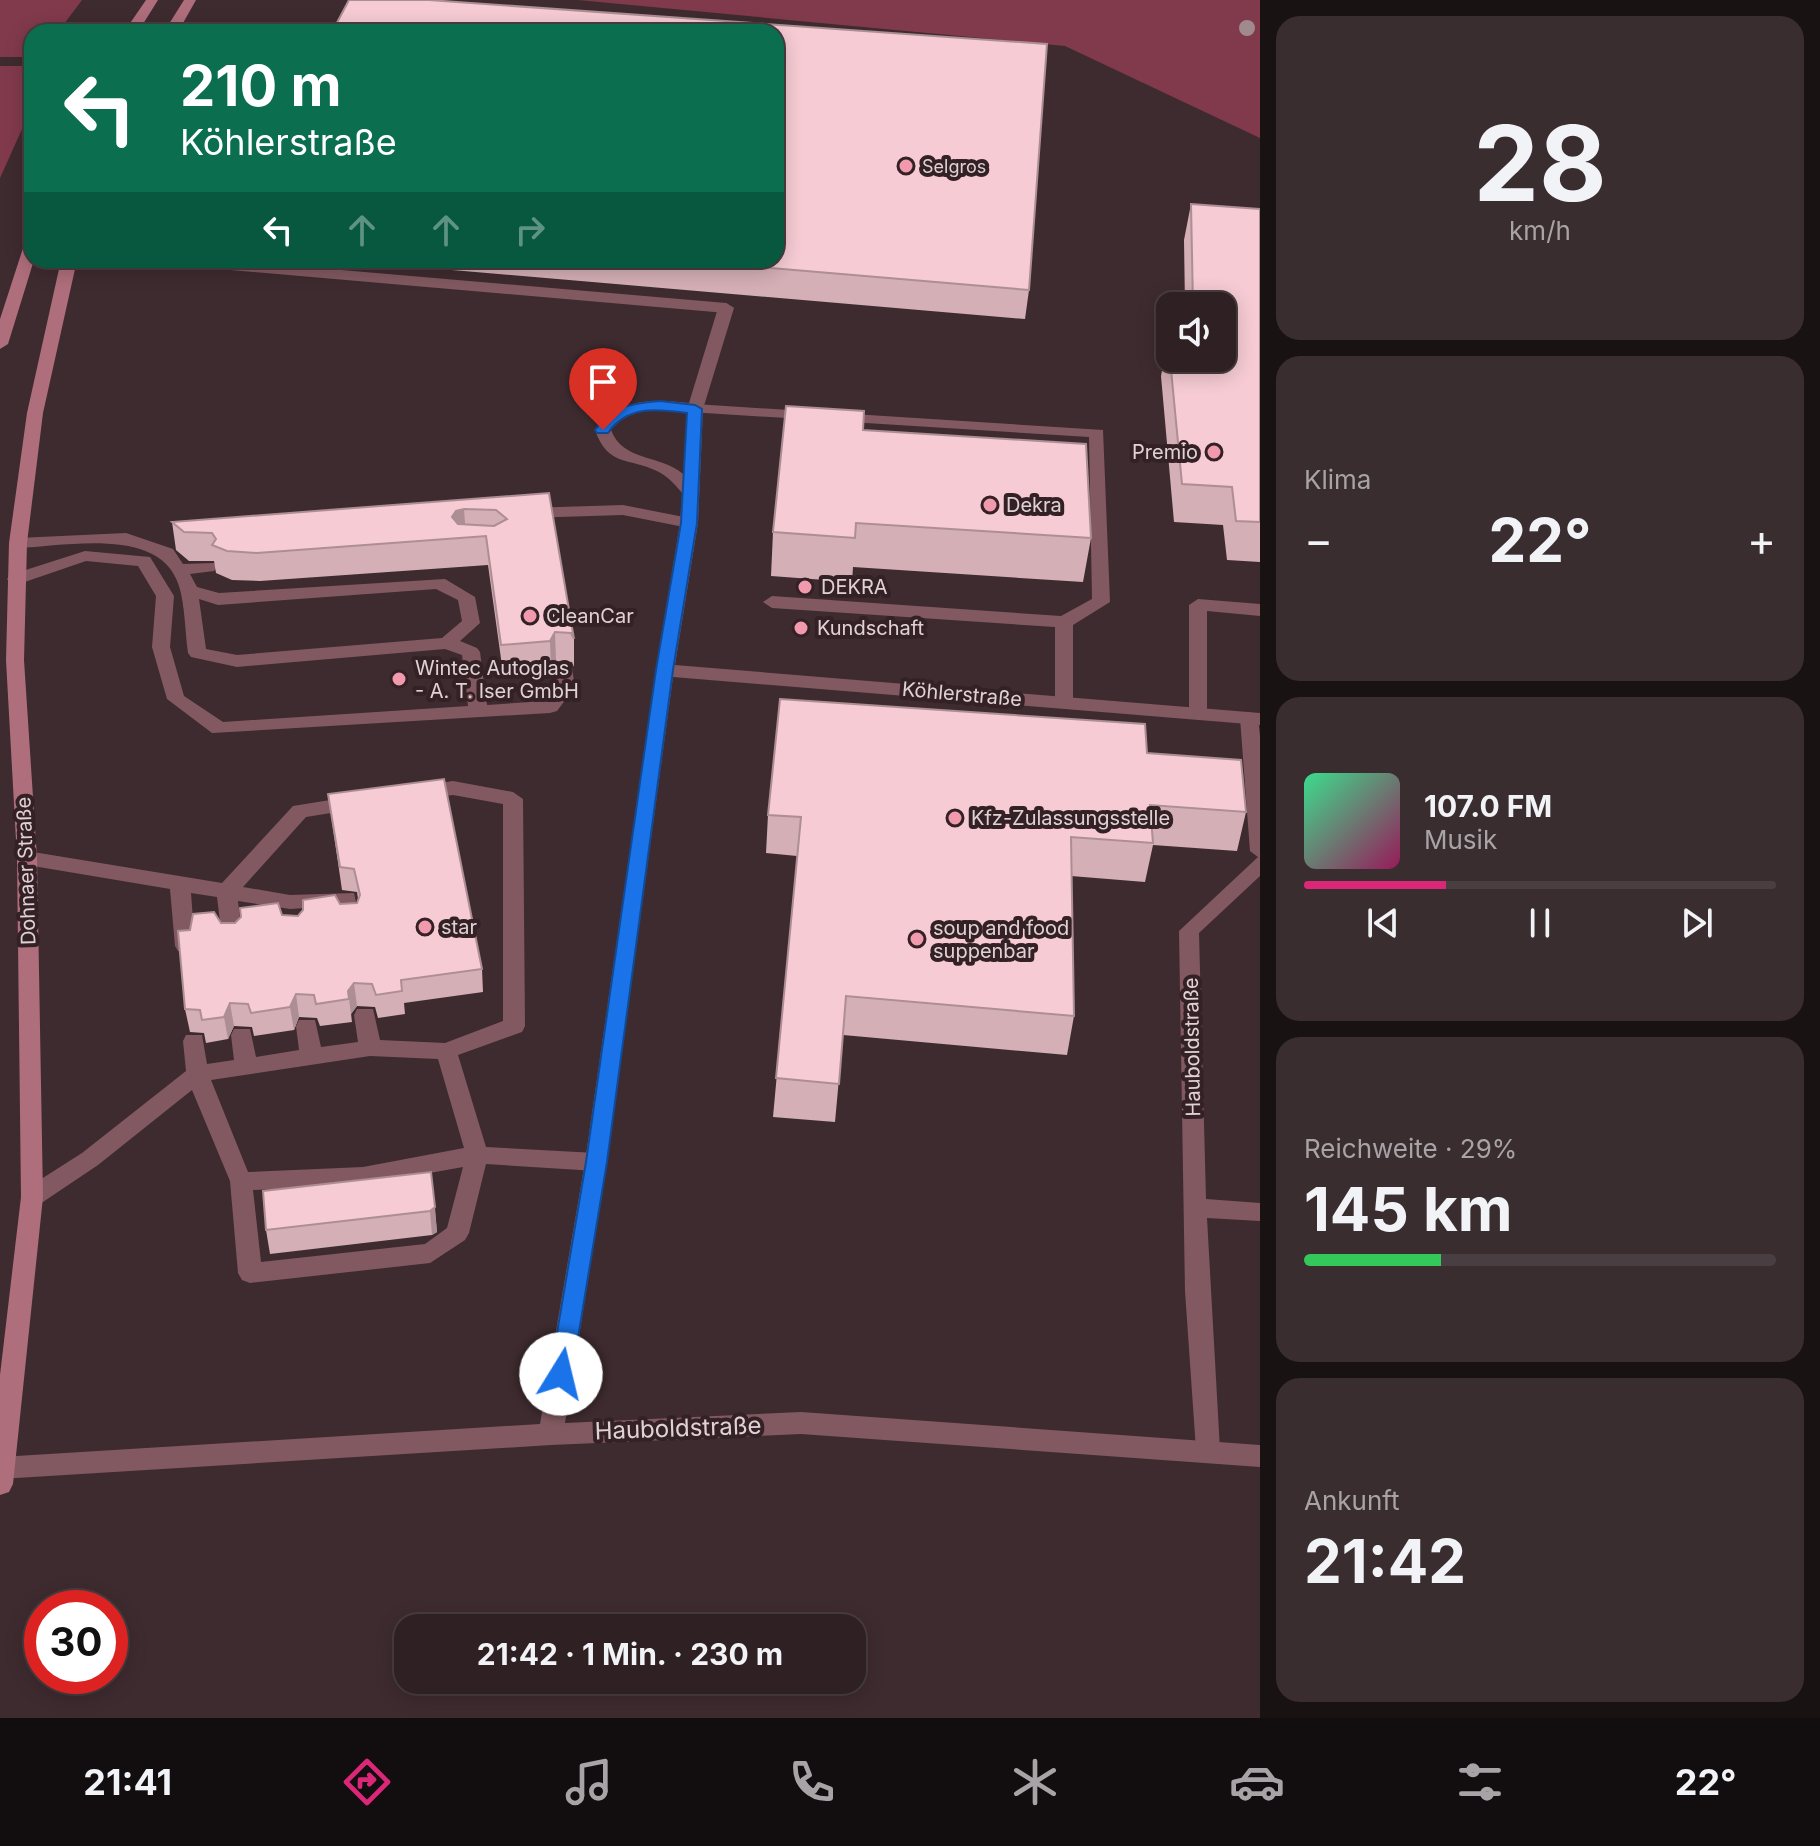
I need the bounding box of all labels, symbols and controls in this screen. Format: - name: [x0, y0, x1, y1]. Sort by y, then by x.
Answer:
- text: 210 m: [180, 52, 342, 120]
- icon: left: [48, 56, 152, 160]
- text: 28: [1473, 100, 1607, 226]
- text: Köhlerstraße: [180, 120, 397, 164]
- place label: Selgros: [922, 156, 986, 177]
- marker: Selgros: [897, 157, 915, 175]
- icon: left: [256, 208, 300, 252]
- icon: ahead: [340, 208, 384, 252]
- icon: ahead: [424, 208, 468, 252]
- icon: right: [508, 208, 552, 252]
- text: km/h: [1509, 215, 1571, 246]
- map controls: [1156, 292, 1236, 372]
- button: sound: [1156, 292, 1236, 372]
- pin: [569, 348, 637, 430]
- icon: arrive: [581, 360, 625, 404]
- place label: Premio: [1132, 440, 1198, 464]
- marker: Premio: [1205, 443, 1223, 461]
- text: Klima: [1304, 464, 1371, 495]
- place label: Dekra: [1006, 493, 1062, 517]
- marker: Dekra: [981, 496, 999, 514]
- text: 22°: [1488, 504, 1592, 576]
- text: −: [1304, 513, 1333, 567]
- text: +: [1747, 513, 1776, 567]
- place label: DEKRA: [821, 575, 888, 599]
- marker: DEKRA: [796, 578, 814, 596]
- place label: CleanCar: [546, 604, 634, 628]
- marker: CleanCar: [521, 607, 539, 625]
- place label: Kundschaft: [817, 616, 924, 640]
- marker: Kundschaft: [792, 619, 810, 637]
- place label: Wintec Autoglas - A. T. Iser GmbH: [415, 656, 579, 703]
- marker: Wintec Autoglas - A. T. Iser GmbH: [390, 670, 408, 688]
- street label: Köhlerstraße: [901, 677, 1023, 711]
- text: 107.0 FM: [1424, 788, 1552, 824]
- street label: Dohnaer Straße: [11, 797, 41, 945]
- place label: Kfz-Zulassungsstelle: [971, 806, 1170, 830]
- marker: Kfz-Zulassungsstelle: [946, 809, 964, 827]
- text: Musik: [1424, 824, 1497, 855]
- icon: previous: [1361, 901, 1405, 945]
- icon: pause: [1518, 901, 1562, 945]
- icon: next: [1675, 901, 1719, 945]
- place label: star: [441, 915, 477, 939]
- place label: soup and food suppenbar: [933, 916, 1069, 963]
- marker: star: [416, 918, 434, 936]
- marker: soup and food suppenbar: [908, 930, 926, 948]
- street label: Hauboldstraße: [1179, 977, 1205, 1117]
- text: Reichweite · 29%: [1304, 1133, 1517, 1164]
- text: 145 km: [1304, 1173, 1513, 1245]
- position arrow: [519, 1332, 603, 1416]
- street label: Hauboldstraße: [594, 1411, 762, 1445]
- text: Ankunft: [1304, 1485, 1400, 1516]
- text: 21:42: [1304, 1525, 1466, 1597]
- speed limit sign: 30: [24, 1590, 128, 1694]
- text: 21:42 · 1 Min. · 230 m: [477, 1636, 783, 1672]
- icon: directions: [339, 1754, 395, 1810]
- icon: music: [561, 1754, 617, 1810]
- icon: phone: [784, 1754, 840, 1810]
- icon: climate: [1007, 1754, 1063, 1810]
- icon: car: [1229, 1754, 1285, 1810]
- icon: filters: [1452, 1754, 1508, 1810]
- text: 21:41: [83, 1760, 172, 1804]
- text: 22°: [1675, 1760, 1737, 1804]

